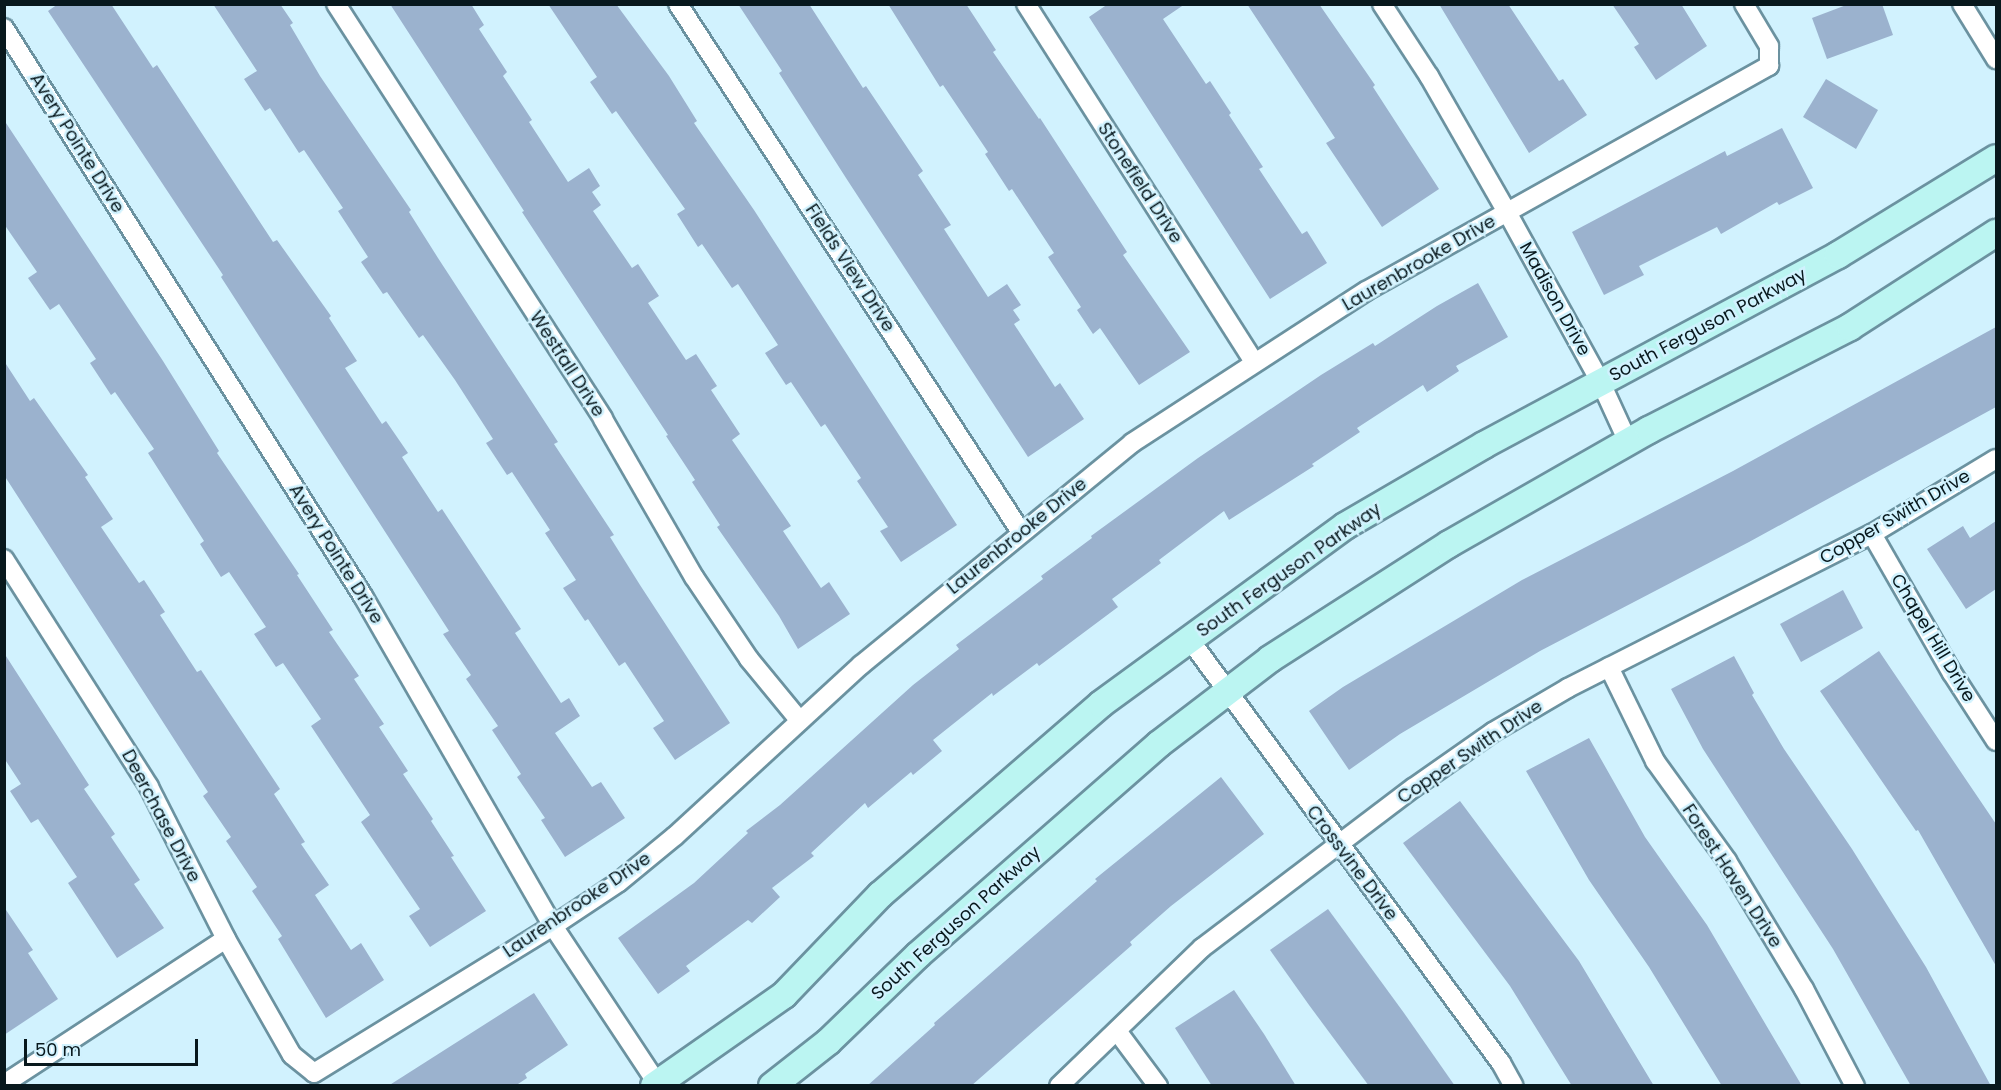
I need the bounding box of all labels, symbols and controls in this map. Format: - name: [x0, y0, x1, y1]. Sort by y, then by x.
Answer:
- street label: Avery Pointe Drive: [25, 69, 129, 217]
- street label: Stonefield Drive: [1093, 119, 1187, 247]
- street label: Fields View Drive: [801, 200, 899, 336]
- street label: Laurenbrooke Drive: [1339, 210, 1499, 316]
- street label: Madison Drive: [1515, 238, 1595, 360]
- street label: South Ferguson Parkway: [1606, 264, 1810, 386]
- street label: Westfall Drive: [525, 307, 609, 421]
- street label: Copper Swith Drive: [1816, 465, 1974, 569]
- street label: Laurenbrooke Drive: [943, 473, 1091, 599]
- street label: Avery Pointe Drive: [284, 480, 388, 628]
- street label: South Ferguson Parkway: [1193, 498, 1385, 642]
- street label: Chapel Hill Drive: [1886, 570, 1980, 706]
- street label: Copper Swith Drive: [1393, 695, 1547, 809]
- street label: Deerchase Drive: [117, 746, 205, 886]
- street label: Forest Haven Drive: [1678, 800, 1786, 952]
- street label: Crossvine Drive: [1302, 801, 1402, 925]
- street label: South Ferguson Parkway: [867, 841, 1045, 1005]
- street label: Laurenbrooke Drive: [499, 848, 655, 962]
- scale bar: [27, 1027, 201, 1065]
- text: 50 m: [35, 1037, 81, 1062]

